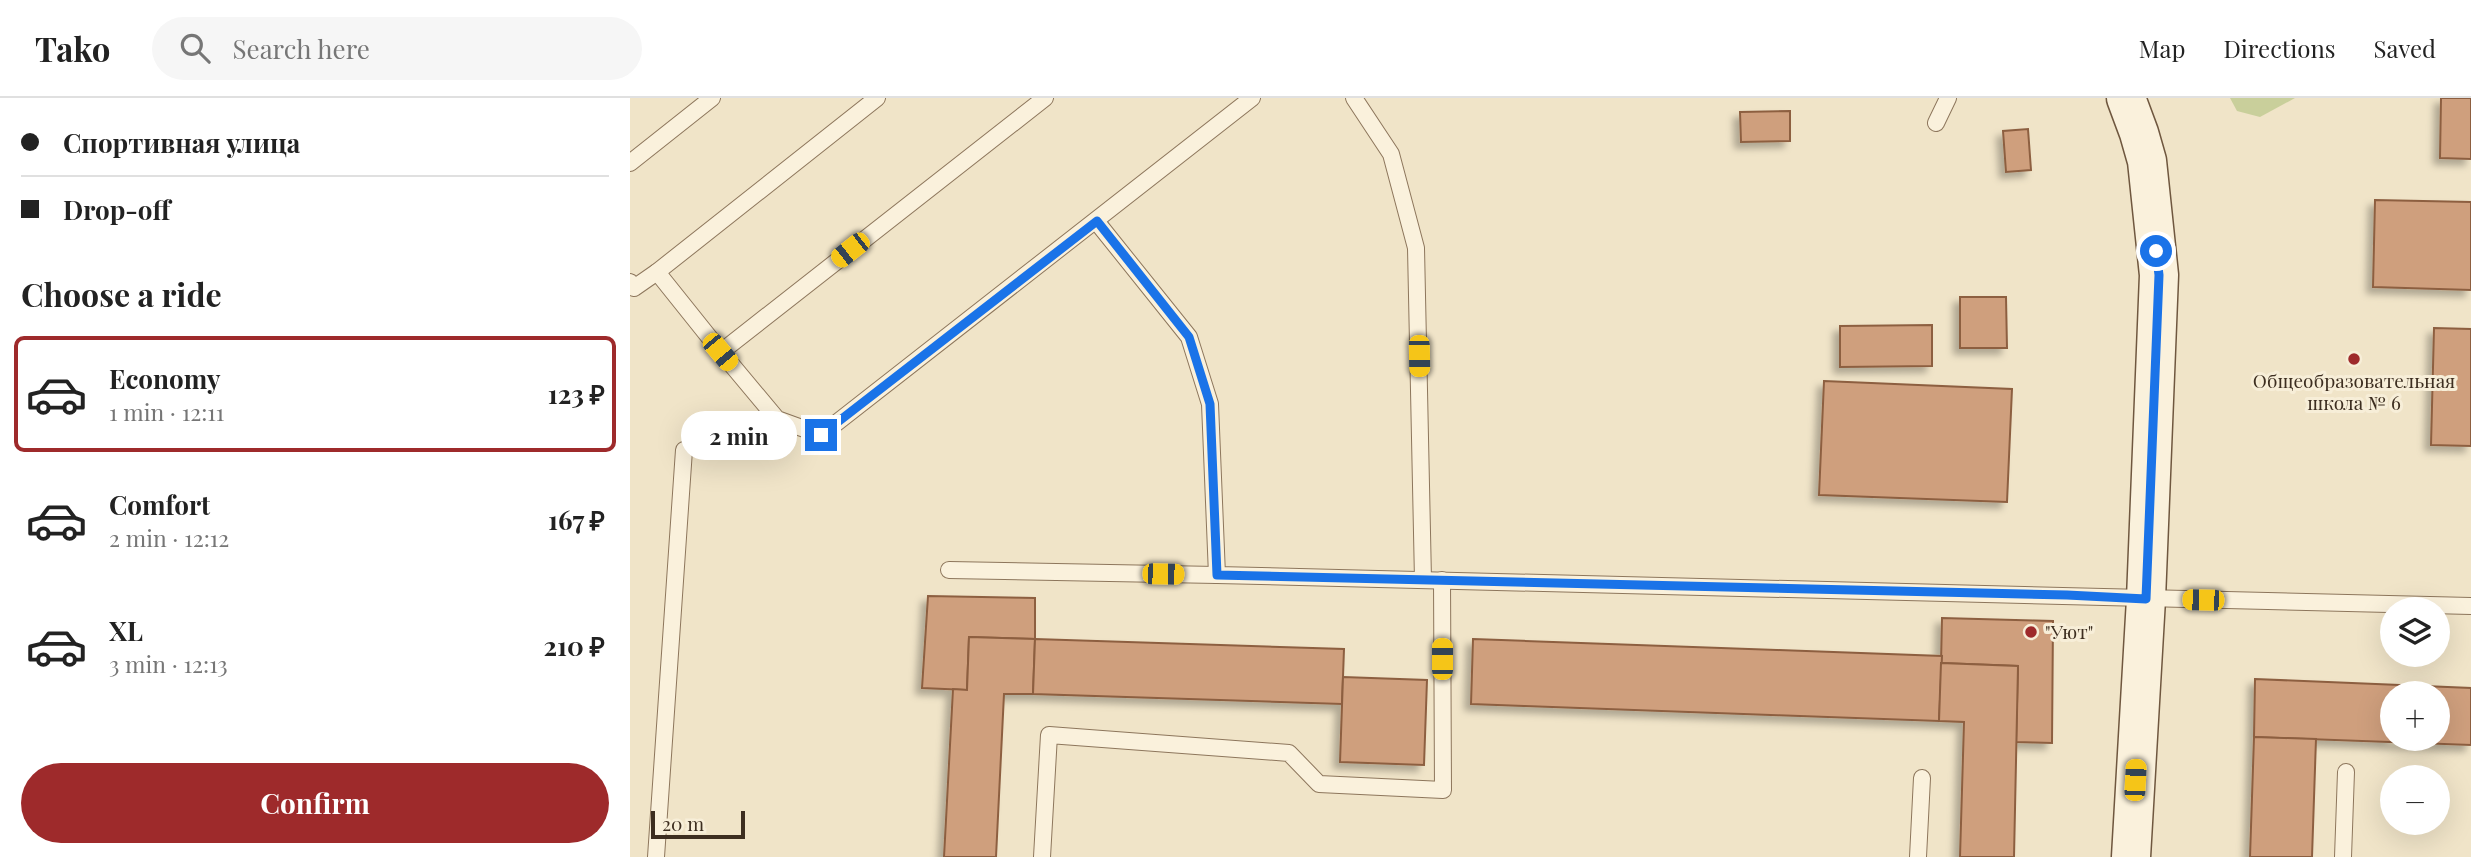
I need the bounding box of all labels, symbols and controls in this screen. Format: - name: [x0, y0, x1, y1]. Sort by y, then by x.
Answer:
- search box: [152, 17, 642, 80]
- text: Tako: [35, 26, 110, 70]
- icon: search: [176, 29, 214, 67]
- text: Search here: [232, 31, 370, 66]
- text: Map: [2139, 32, 2185, 64]
- text: Directions: [2223, 32, 2336, 64]
- text: Saved: [2374, 32, 2436, 64]
- text: Спортивная улица: [63, 125, 300, 160]
- text: Drop-off: [63, 192, 170, 227]
- car: [827, 229, 874, 271]
- route start: [2140, 235, 2172, 267]
- text: Choose a ride: [21, 272, 222, 315]
- car: [699, 329, 742, 375]
- car: [1409, 335, 1430, 377]
- marker: Общеобразовательная школа № 6: [2346, 351, 2362, 367]
- text: Economy: [109, 361, 220, 396]
- icon: car: [25, 363, 88, 426]
- place label: Общеобразовательная школа № 6: [2253, 367, 2455, 415]
- text: 123 ₽: [548, 376, 605, 411]
- text: 1 min · 12:11: [109, 396, 224, 427]
- callout: 2 min: [681, 410, 796, 460]
- route end: [805, 419, 837, 451]
- text: 2 min: [709, 420, 769, 451]
- text: Comfort: [109, 487, 210, 522]
- icon: car: [25, 489, 88, 552]
- text: 167 ₽: [548, 502, 605, 537]
- text: 2 min · 12:12: [109, 522, 229, 553]
- car: [1142, 563, 1185, 585]
- car: [2182, 589, 2225, 611]
- map controls: [2380, 597, 2450, 835]
- button: layers: [2380, 597, 2450, 667]
- text: XL: [109, 613, 143, 648]
- icon: car: [25, 615, 88, 678]
- place label: "Уют": [2045, 618, 2093, 644]
- marker: "Уют": [2023, 624, 2039, 640]
- text: 210 ₽: [543, 628, 605, 663]
- car: [1432, 638, 1453, 680]
- text: 3 min · 12:13: [109, 648, 228, 679]
- button: +: [2380, 681, 2450, 751]
- car: [2124, 758, 2147, 802]
- button: Confirm: [21, 763, 609, 843]
- button: −: [2380, 765, 2450, 835]
- scale bar: [651, 808, 746, 840]
- text: 20 m: [662, 810, 704, 836]

